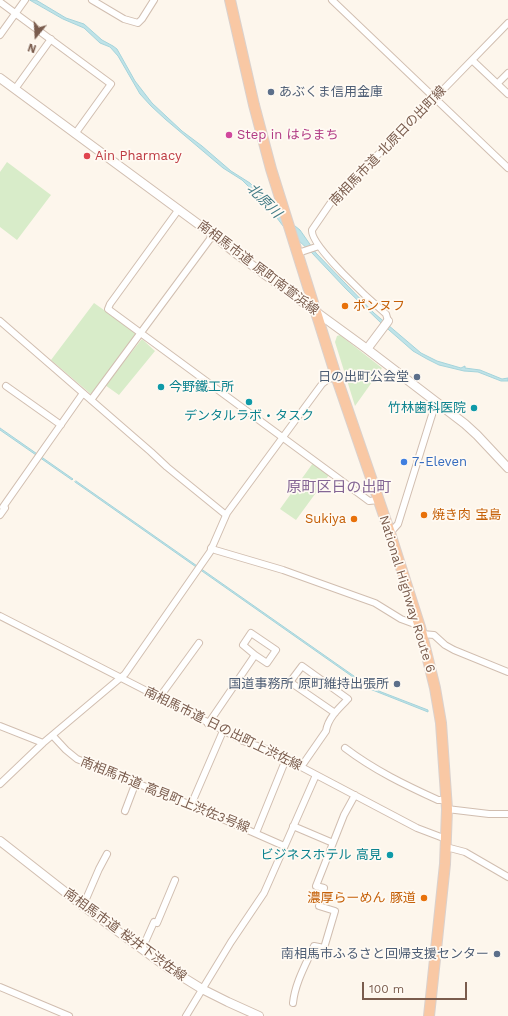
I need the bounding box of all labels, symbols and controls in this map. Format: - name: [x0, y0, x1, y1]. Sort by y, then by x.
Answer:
- north arrow: [16, 16, 56, 56]
- text: N: [26, 40, 38, 55]
- street label: 南相馬市道 北原日の出町線: [327, 83, 449, 209]
- place label: あぶくま信用金庫: [279, 84, 383, 100]
- marker: あぶくま信用金庫: [266, 87, 276, 97]
- place label: Step in はらまち: [237, 127, 339, 143]
- marker: Step in はらまち: [224, 130, 234, 140]
- place label: Ain Pharmacy: [95, 148, 182, 164]
- marker: Ain Pharmacy: [82, 151, 92, 161]
- water label: 北原川: [243, 180, 285, 222]
- street label: 南相馬市道 原町南萱浜線: [194, 217, 322, 319]
- place label: ポンヌフ: [353, 298, 405, 314]
- marker: ポンヌフ: [340, 301, 350, 311]
- place label: 日の出町公会堂: [318, 369, 409, 385]
- marker: 日の出町公会堂: [412, 372, 422, 382]
- place label: 今野鐵工所: [169, 379, 234, 395]
- marker: 今野鐵工所: [156, 382, 166, 392]
- marker: デンタルラボ・タスク: [244, 397, 254, 407]
- place label: 竹林歯科医院: [388, 400, 466, 416]
- marker: 竹林歯科医院: [469, 403, 479, 413]
- place label: デンタルラボ・タスク: [184, 408, 314, 424]
- place label: 7-Eleven: [412, 454, 467, 470]
- marker: 7-Eleven: [399, 457, 409, 467]
- district label: 原町区日の出町: [287, 479, 391, 497]
- place label: 焼き肉 宝島: [432, 507, 501, 523]
- marker: 焼き肉 宝島: [419, 510, 429, 520]
- place label: Sukiya: [305, 511, 346, 527]
- marker: Sukiya: [349, 514, 359, 524]
- street label: National Highway Route 6: [376, 514, 438, 674]
- place label: 国道事務所 原町維持出張所: [229, 676, 389, 692]
- marker: 国道事務所 原町維持出張所: [392, 679, 402, 689]
- street label: 南相馬市道 日の出町上渋佐線: [142, 684, 304, 774]
- street label: 南相馬市道 高見町上渋佐3号線: [78, 754, 252, 836]
- place label: ビジネスホテル 高見: [261, 847, 382, 863]
- marker: ビジネスホテル 高見: [385, 850, 395, 860]
- street label: 南相馬市道 桜井下渋佐線: [61, 885, 189, 985]
- place label: 濃厚らーめん 豚道: [308, 890, 416, 906]
- marker: 濃厚らーめん 豚道: [419, 893, 429, 903]
- place label: 南相馬市ふるさと回帰支援センター: [281, 946, 489, 962]
- marker: 南相馬市ふるさと回帰支援センター: [492, 949, 502, 959]
- scale bar: [364, 974, 469, 1000]
- text: 100 m: [369, 982, 404, 996]

